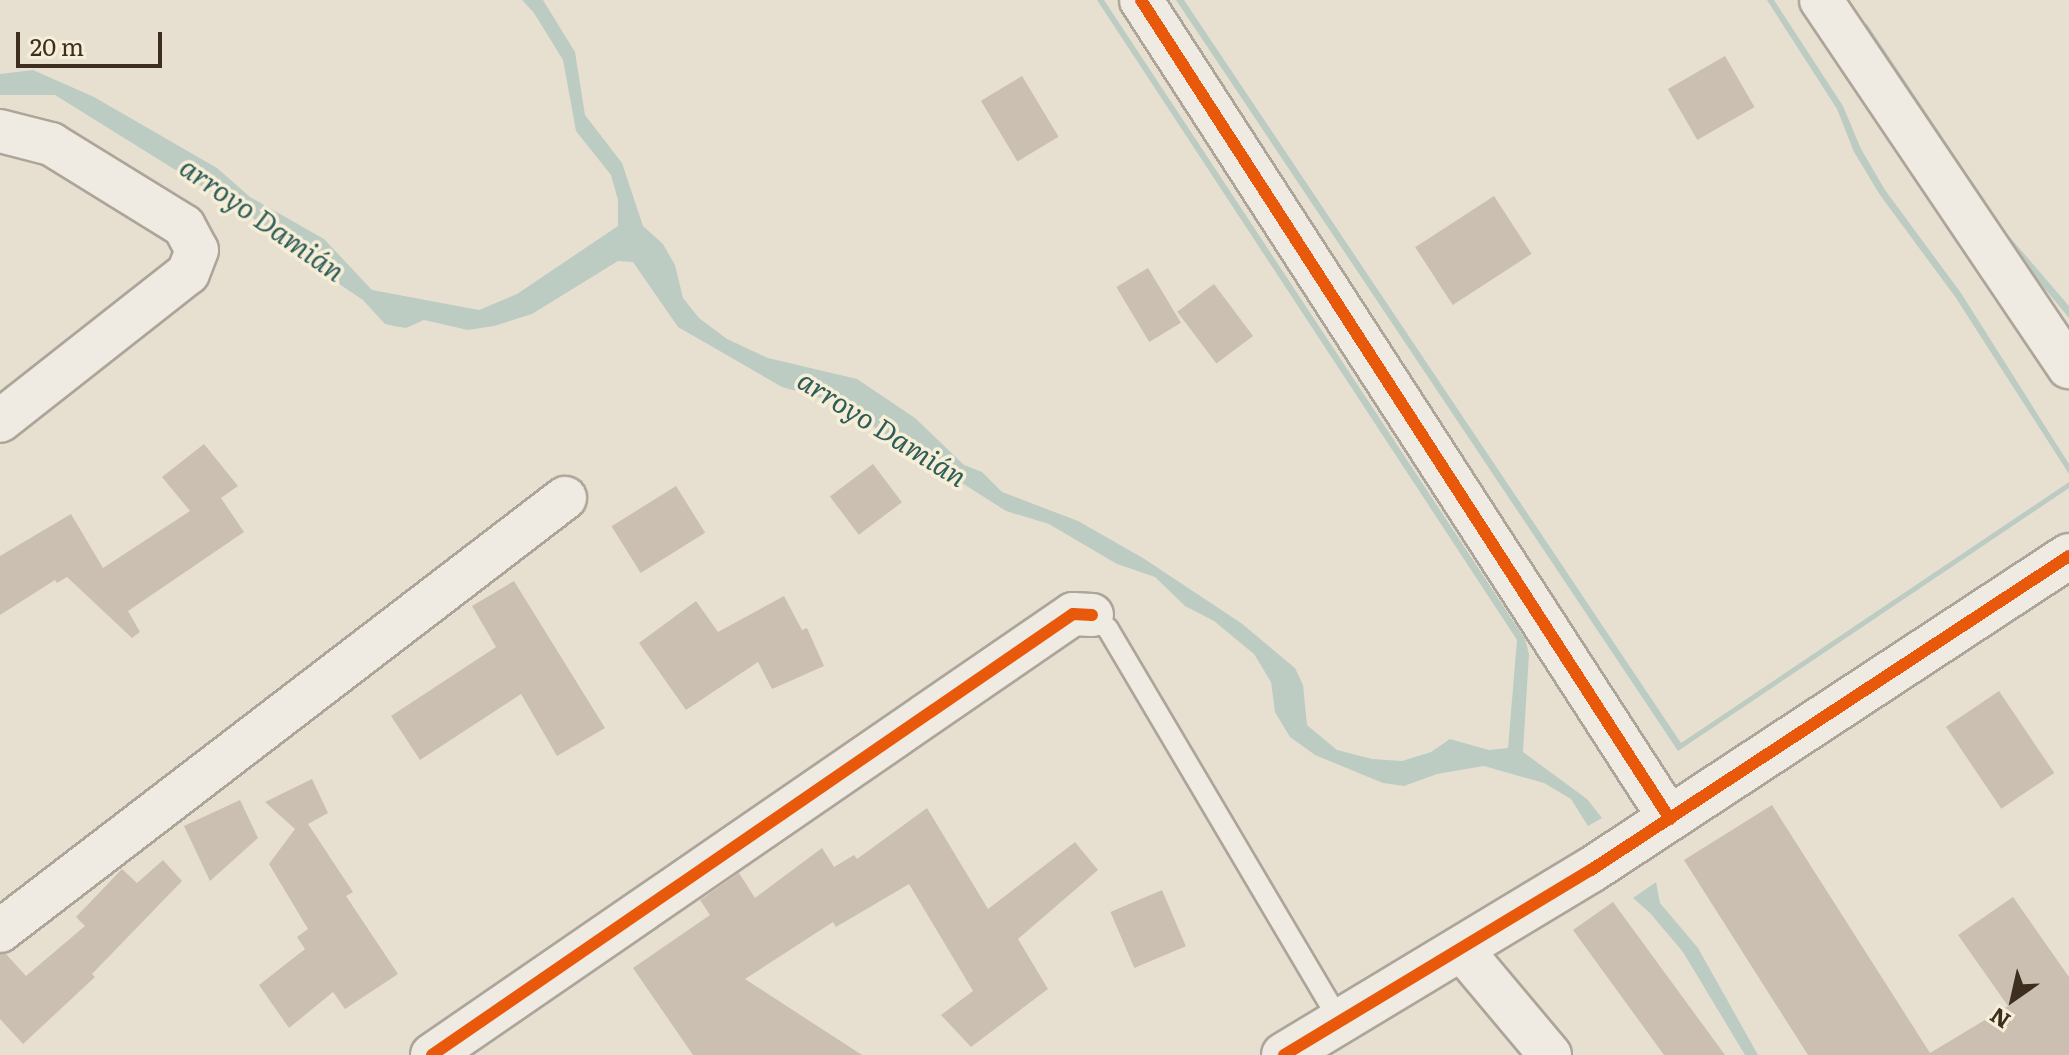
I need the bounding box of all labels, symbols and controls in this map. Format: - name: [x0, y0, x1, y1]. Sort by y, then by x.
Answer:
- scale bar: [20, 16, 166, 66]
- text: 20 m: [30, 28, 84, 63]
- water label: arroyo Damián: [174, 149, 352, 287]
- water label: arroyo Damián: [792, 362, 974, 492]
- north arrow: [1973, 959, 2053, 1039]
- text: N: [1982, 1000, 2016, 1038]

